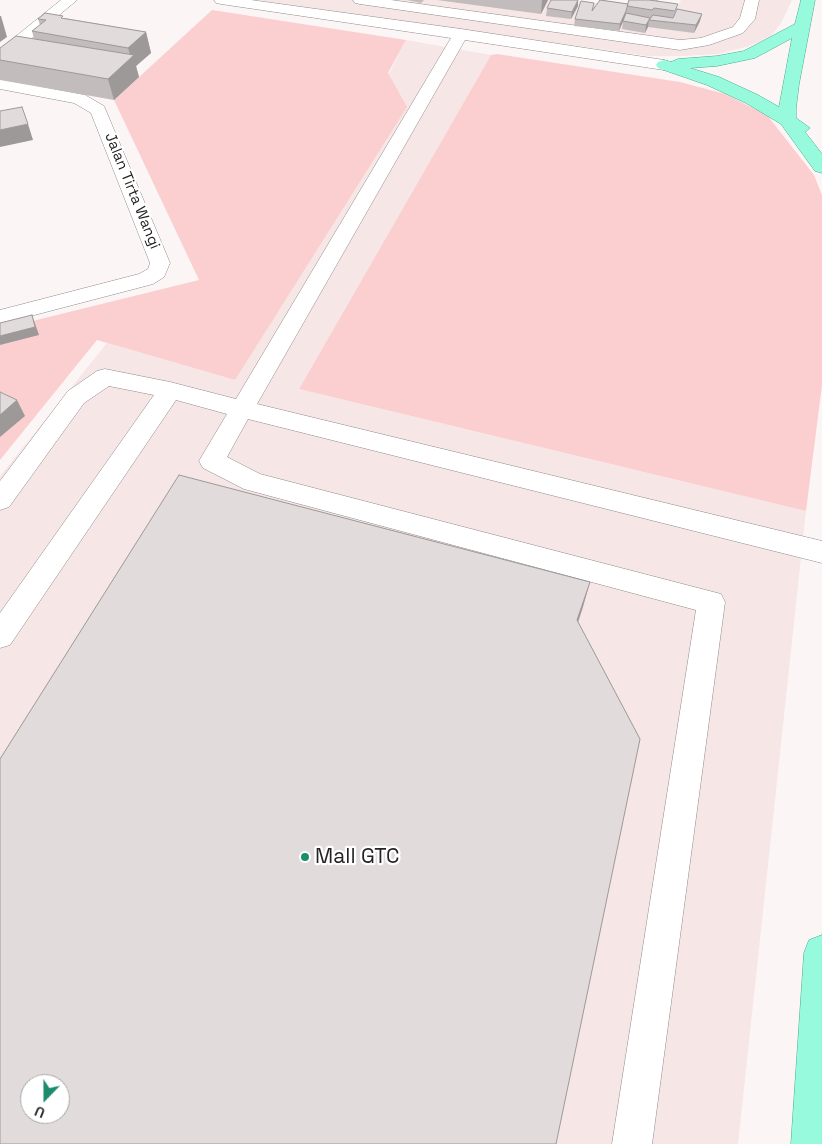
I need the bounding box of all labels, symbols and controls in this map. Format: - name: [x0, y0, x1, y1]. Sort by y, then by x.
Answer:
- street label: Jalan Tirta Wangi: [100, 130, 164, 252]
- place label: Mall GTC: [315, 844, 399, 870]
- marker: Mall GTC: [299, 851, 311, 863]
- north arrow: [20, 1074, 70, 1124]
- text: U: [32, 1102, 48, 1122]

